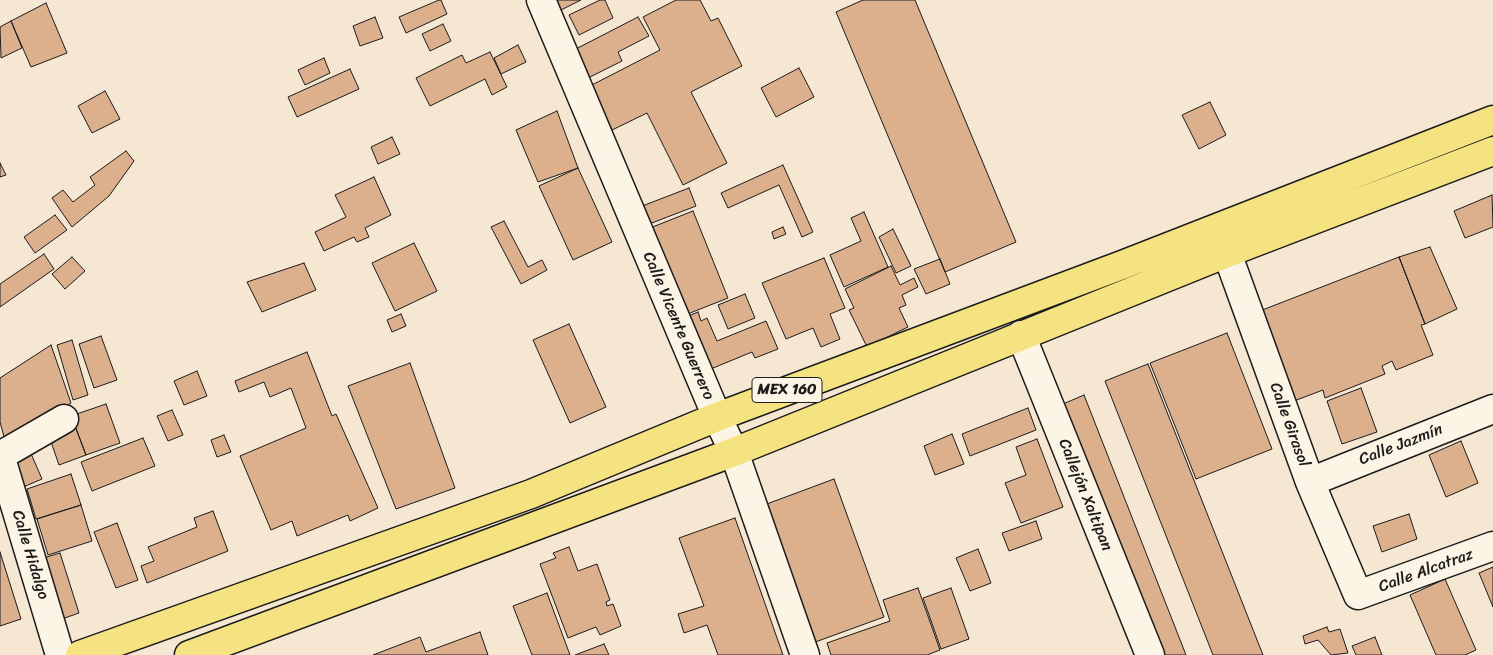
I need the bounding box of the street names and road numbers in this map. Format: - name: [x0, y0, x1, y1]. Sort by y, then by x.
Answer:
- street label: Calle Vicente Guerrero: [638, 249, 718, 403]
- road number: MEX 160: [752, 378, 822, 402]
- street label: Calle Girasol: [1265, 380, 1313, 470]
- street label: Calle Jazmín: [1356, 420, 1446, 470]
- street label: Callejón Xaltipan: [1054, 436, 1116, 554]
- street label: Calle Hidalgo: [7, 508, 53, 602]
- street label: Calle Alcatraz: [1376, 545, 1476, 597]

